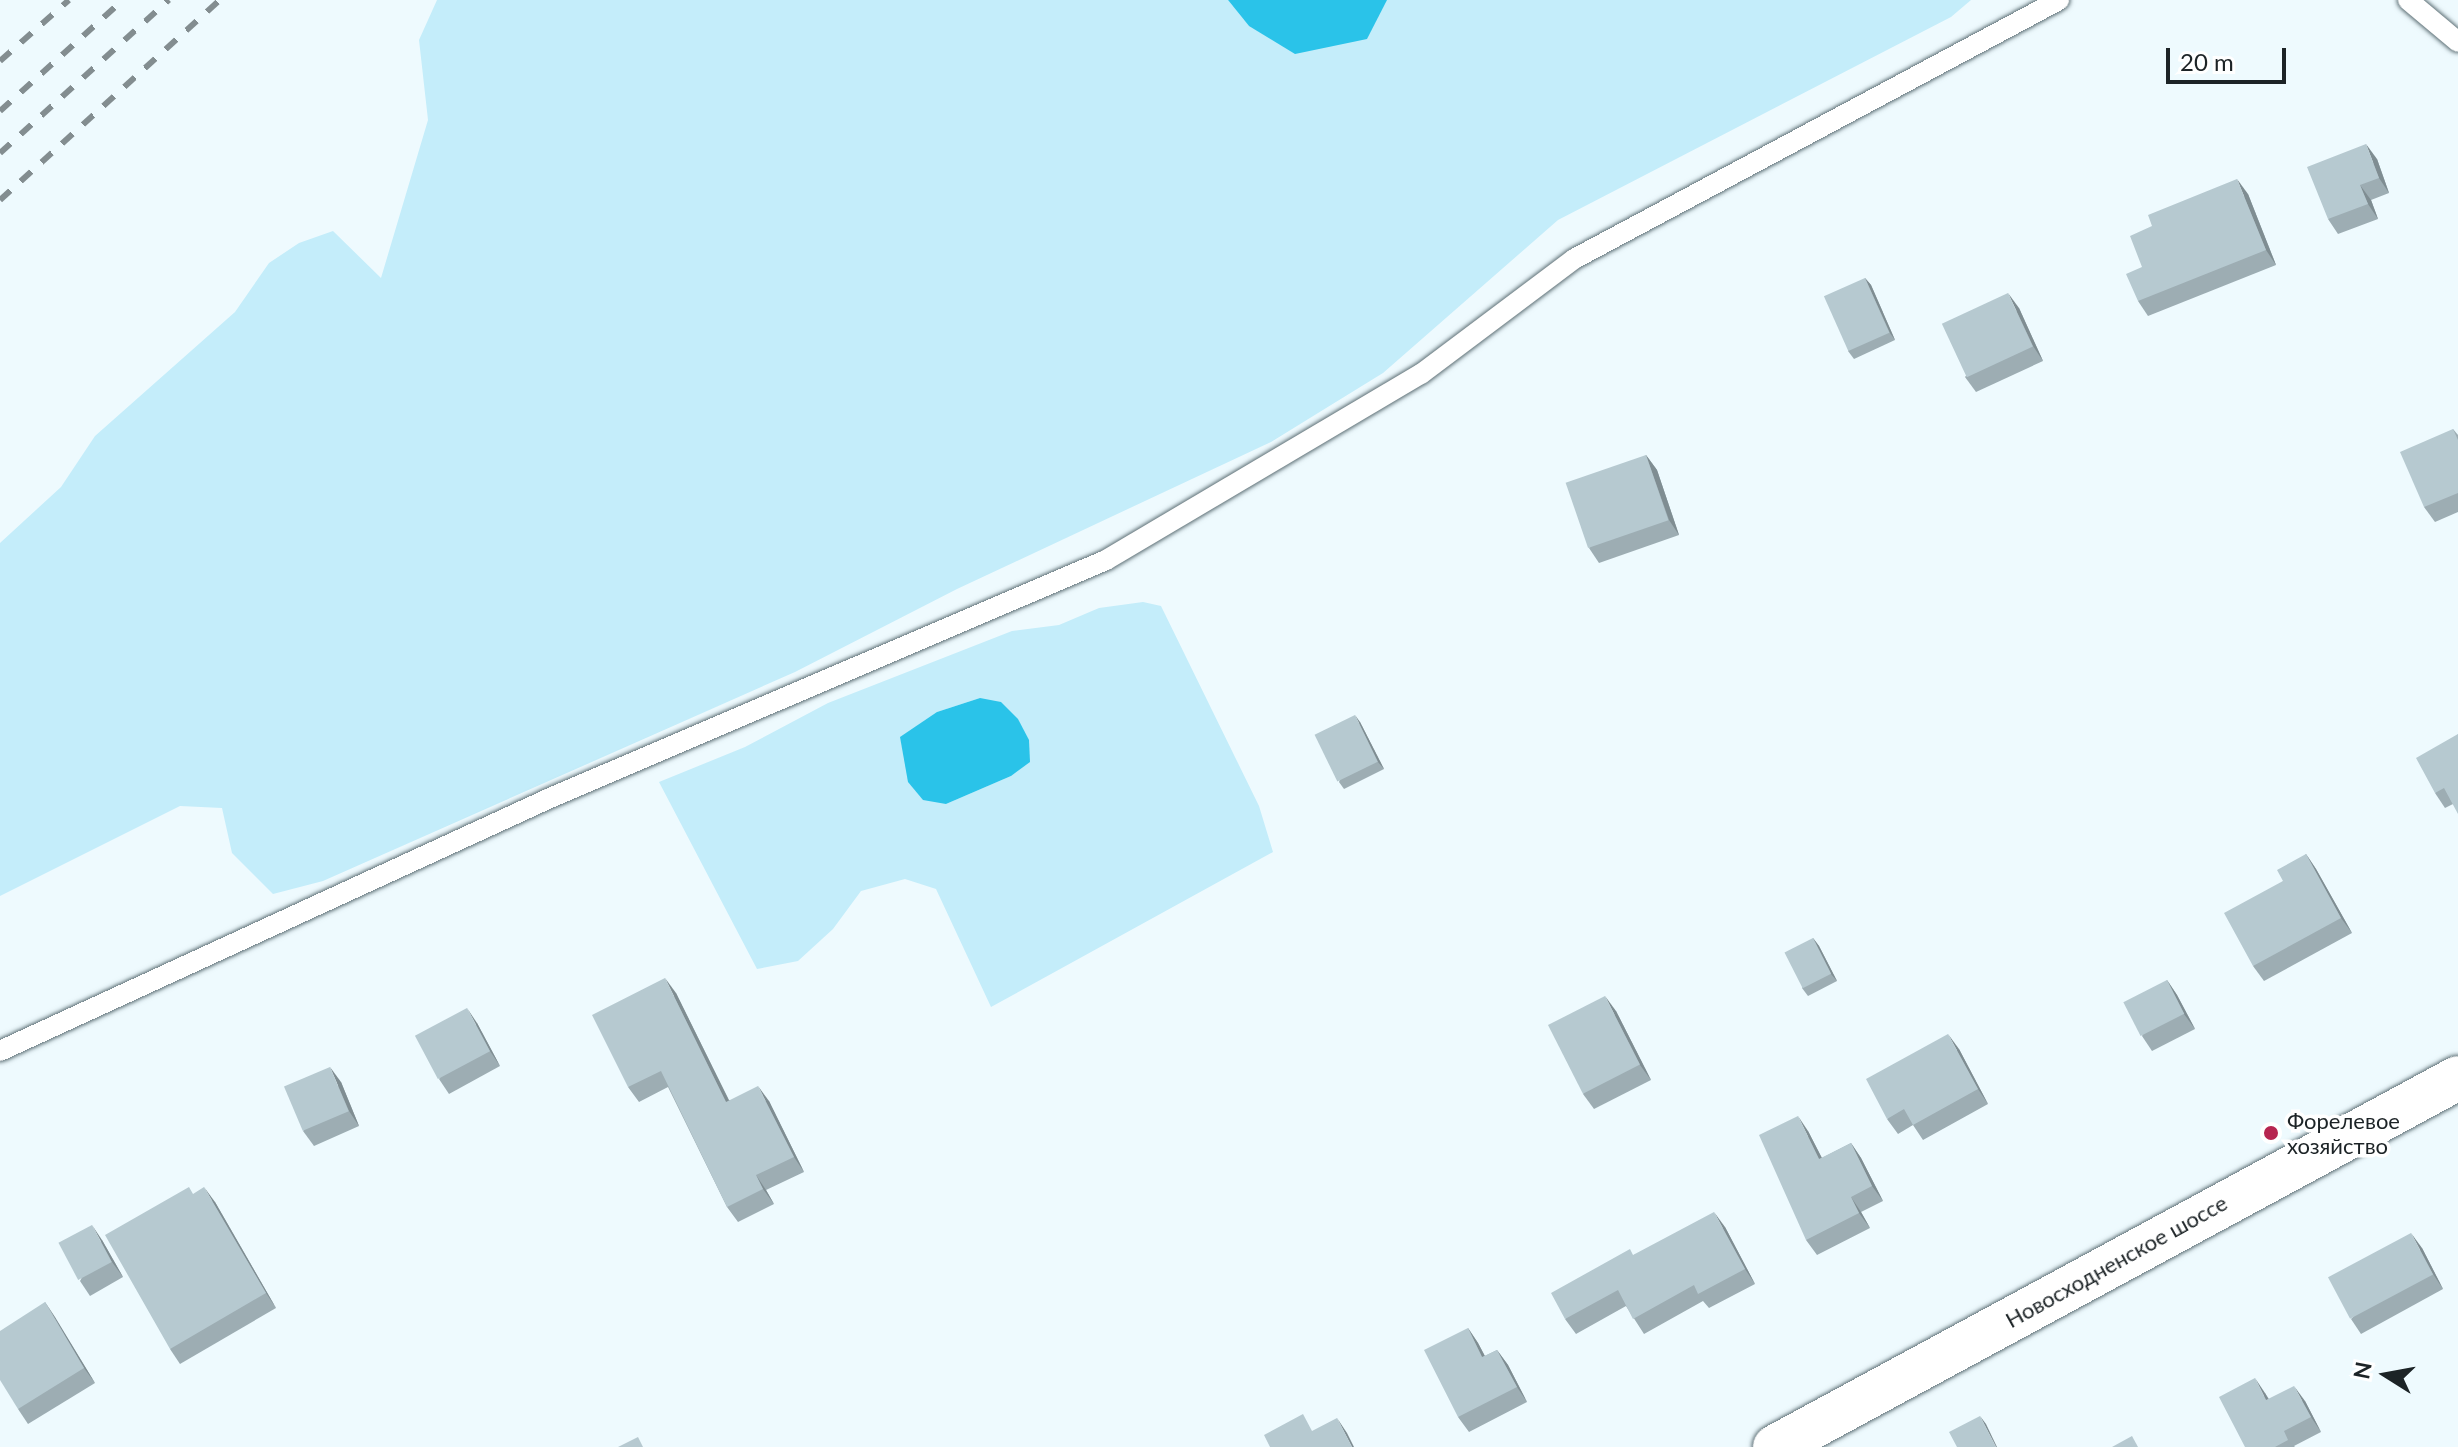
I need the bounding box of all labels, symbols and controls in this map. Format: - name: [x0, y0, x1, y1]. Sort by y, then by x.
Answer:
- scale bar: [2170, 32, 2290, 82]
- text: 20 m: [2180, 47, 2234, 76]
- place label: Форелевое хозяйство: [2287, 1107, 2400, 1158]
- marker: Форелевое хозяйство: [2262, 1124, 2280, 1142]
- street label: Новосходненское шоссе: [2001, 1189, 2231, 1333]
- north arrow: [2346, 1335, 2426, 1415]
- text: N: [2347, 1359, 2377, 1381]

